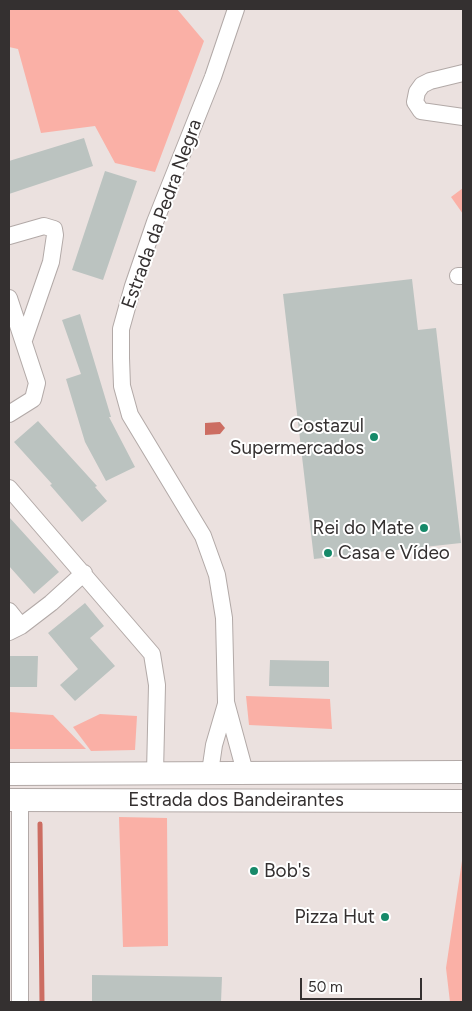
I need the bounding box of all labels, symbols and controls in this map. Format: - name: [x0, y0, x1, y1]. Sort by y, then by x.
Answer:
- street label: Estrada da Pedra Negra: [117, 116, 207, 312]
- place label: Costazul Supermercados: [230, 415, 364, 459]
- marker: Costazul Supermercados: [368, 431, 380, 443]
- place label: Rei do Mate: [313, 517, 414, 539]
- marker: Rei do Mate: [418, 522, 430, 534]
- place label: Casa e Vídeo: [338, 542, 450, 564]
- marker: Casa e Vídeo: [322, 547, 334, 559]
- street label: Estrada dos Bandeirantes: [128, 789, 344, 811]
- place label: Bob's: [264, 860, 310, 882]
- marker: Bob's: [248, 865, 260, 877]
- place label: Pizza Hut: [294, 906, 375, 928]
- marker: Pizza Hut: [379, 911, 391, 923]
- scale bar: [302, 968, 424, 1000]
- text: 50 m: [308, 978, 343, 996]

